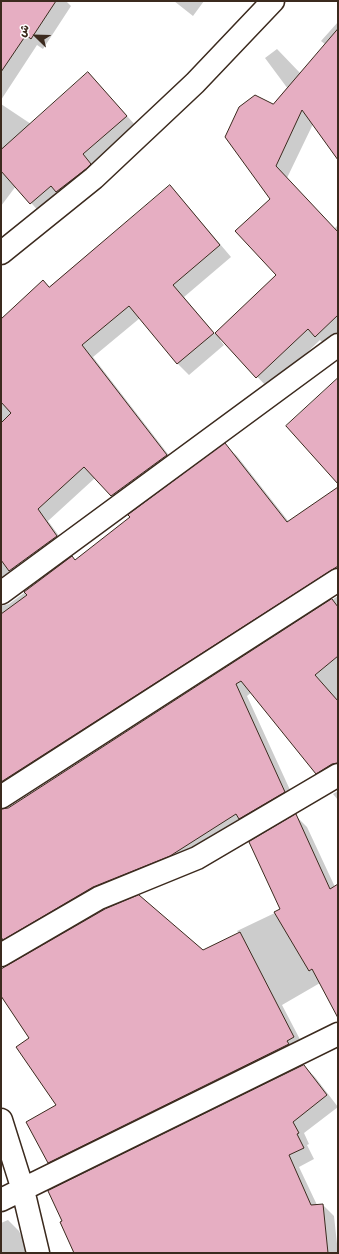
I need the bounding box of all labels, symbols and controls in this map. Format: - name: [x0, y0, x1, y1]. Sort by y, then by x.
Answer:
- north arrow: [16, 16, 56, 56]
- text: ش: [17, 23, 33, 39]

